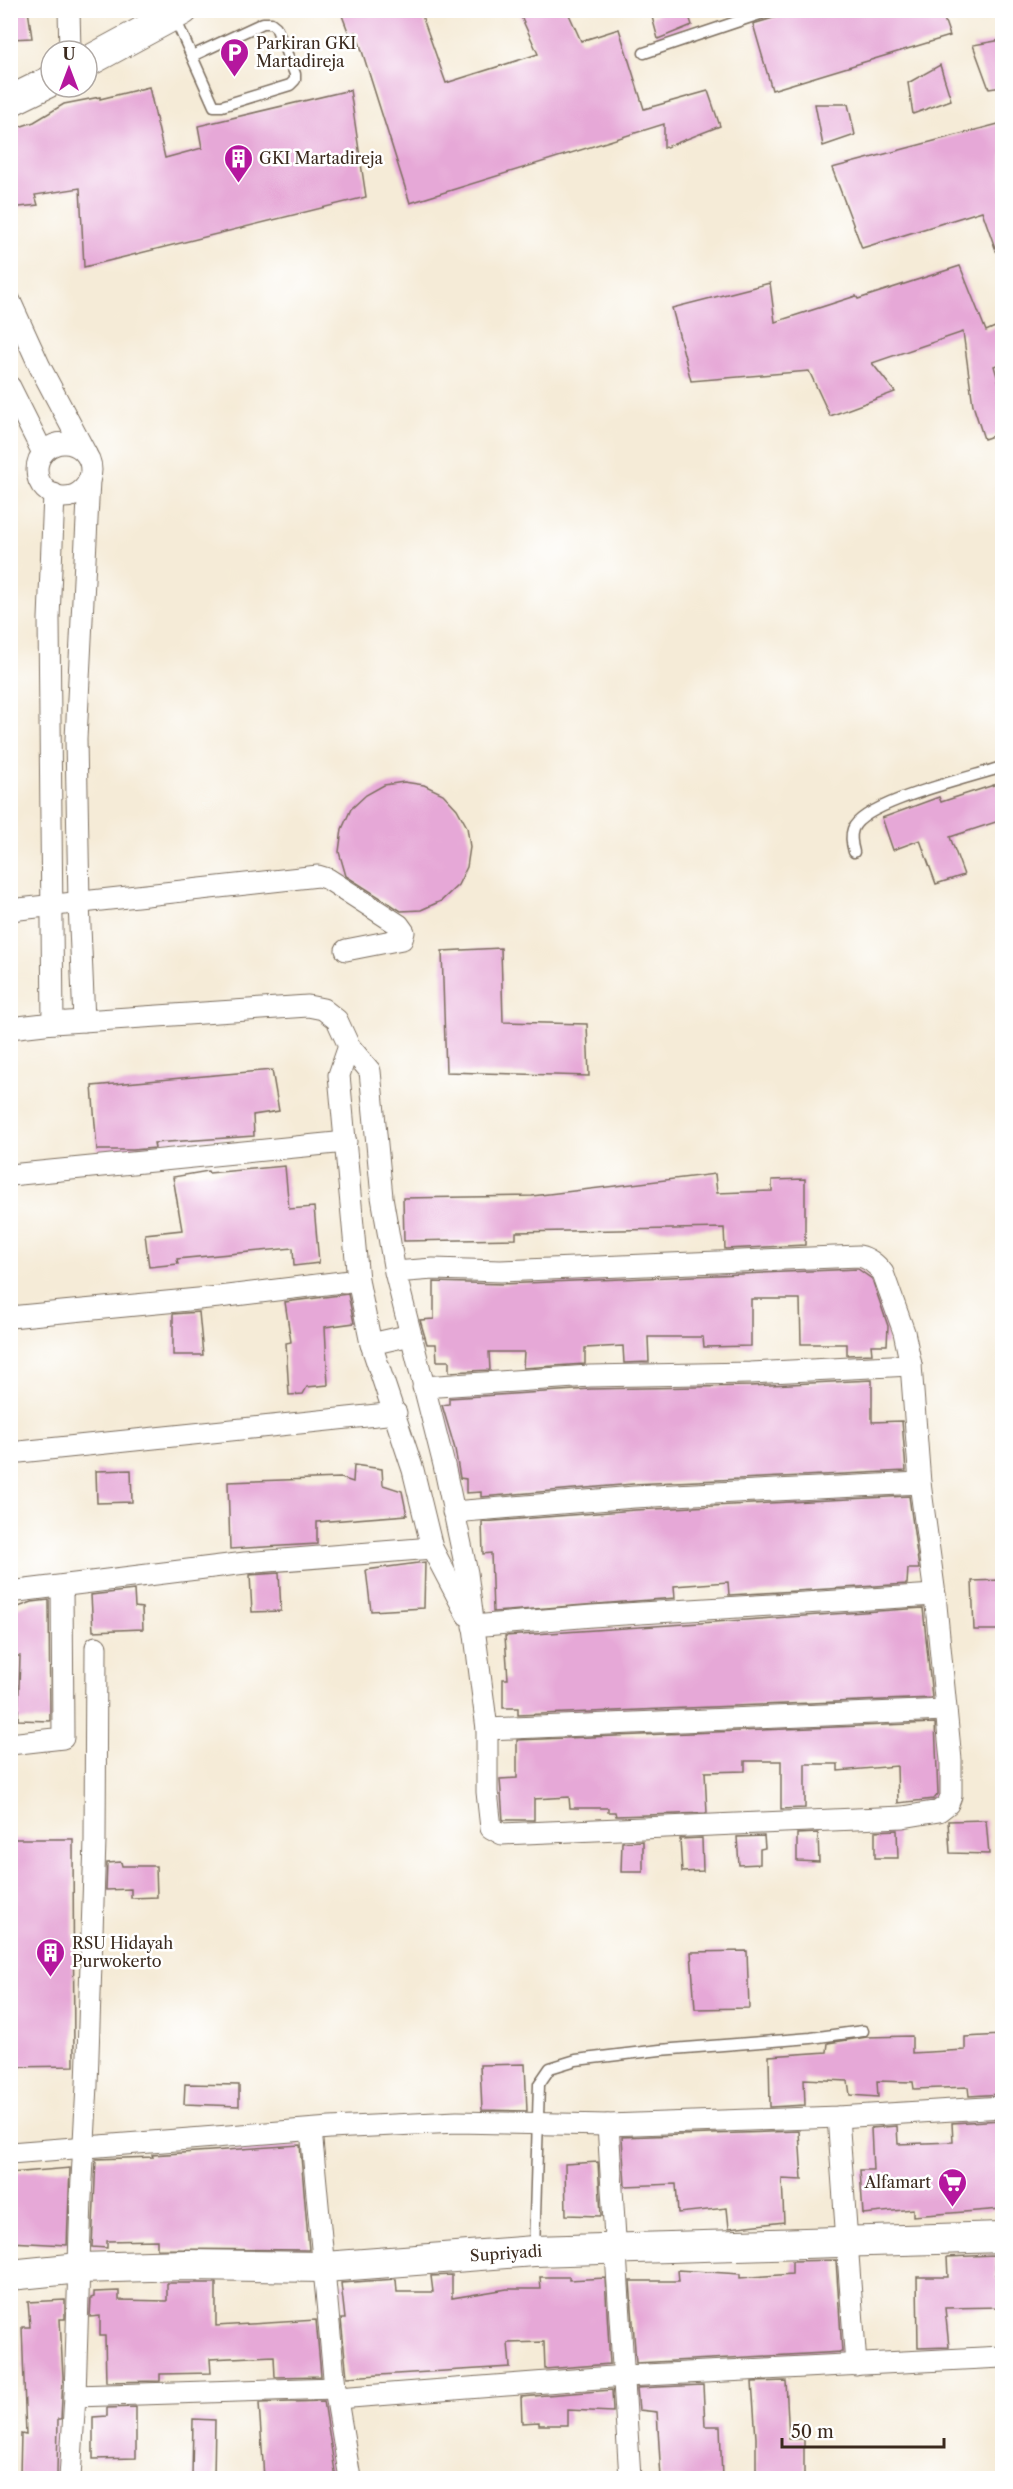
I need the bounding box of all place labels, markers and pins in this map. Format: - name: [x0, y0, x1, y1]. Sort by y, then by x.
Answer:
- place label: Parkiran GKI Martadireja: [256, 33, 356, 71]
- parking icon: Parkiran GKI Martadireja: [219, 36, 251, 78]
- building icon: GKI Martadireja: [222, 142, 254, 184]
- place label: GKI Martadireja: [259, 148, 384, 168]
- place label: RSU Hidayah Purwokerto: [72, 1933, 173, 1971]
- building icon: RSU Hidayah Purwokerto: [35, 1936, 67, 1978]
- supermarket icon: Alfamart: [936, 2166, 968, 2208]
- place label: Alfamart: [864, 2172, 931, 2192]

